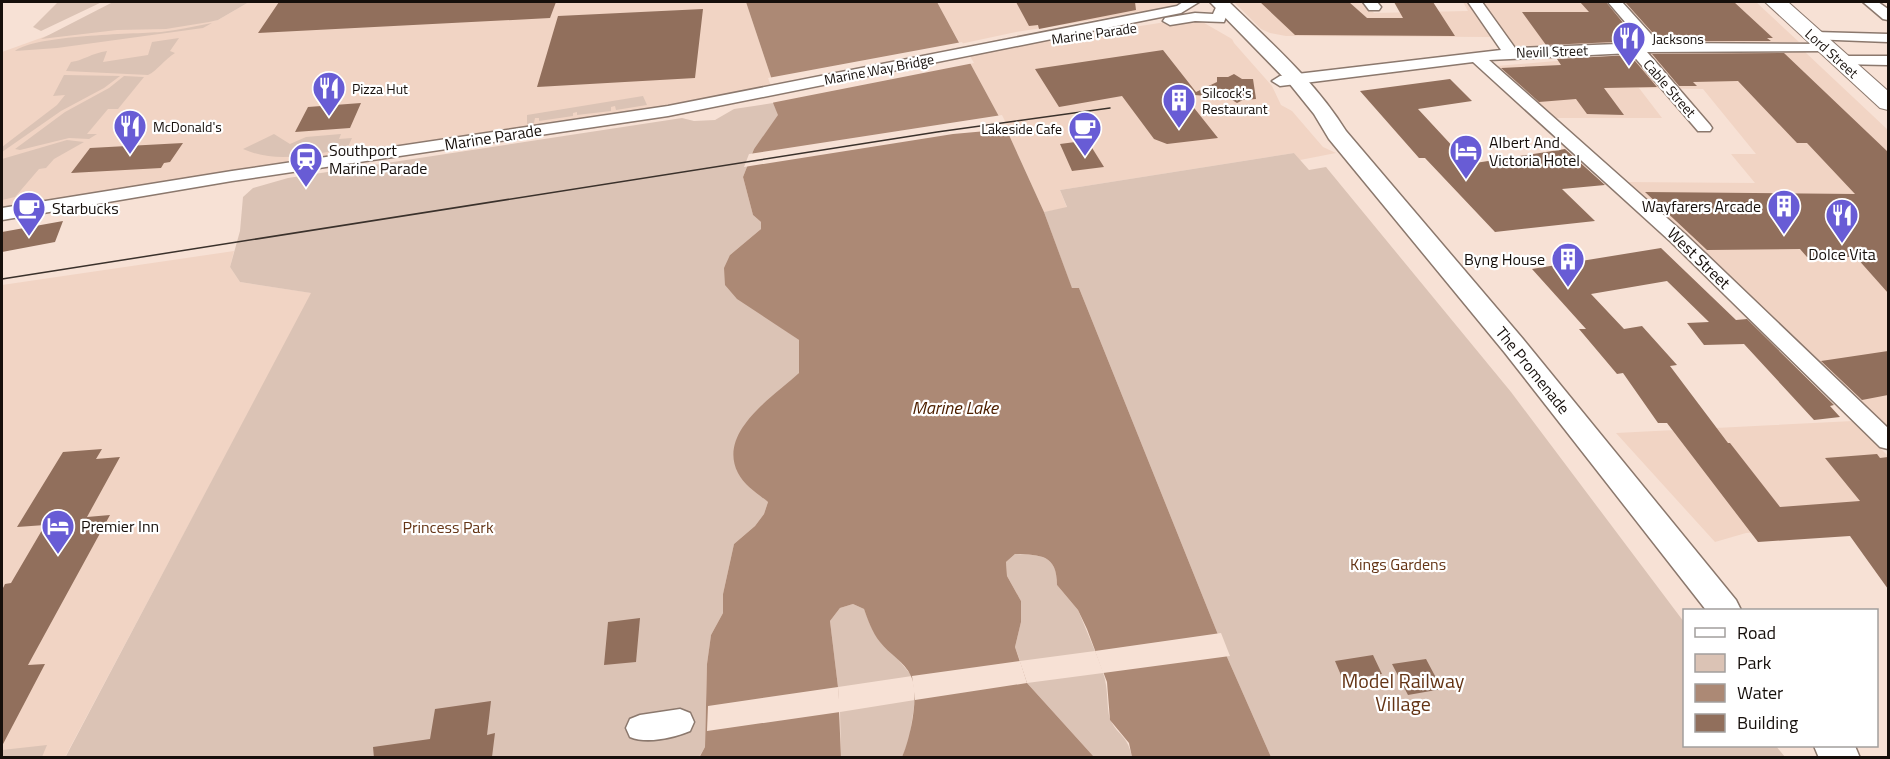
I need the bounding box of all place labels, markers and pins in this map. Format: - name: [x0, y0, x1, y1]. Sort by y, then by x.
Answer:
- restaurant icon: Jacksons: [1611, 20, 1647, 67]
- place label: Jacksons: [1652, 28, 1704, 49]
- restaurant icon: Pizza Hut: [311, 70, 347, 117]
- place label: Pizza Hut: [352, 78, 408, 99]
- building icon: Silcock's Restaurant: [1161, 82, 1197, 129]
- place label: Silcock's Restaurant: [1202, 82, 1268, 119]
- restaurant icon: McDonald's: [112, 108, 148, 155]
- cafe icon: Lakeside Cafe: [1067, 110, 1103, 157]
- place label: McDonald's: [153, 116, 222, 137]
- place label: Lakeside Cafe: [981, 118, 1062, 139]
- place label: Albert And Victoria Hotel: [1489, 130, 1580, 172]
- hotel icon: Albert And Victoria Hotel: [1448, 133, 1484, 180]
- place label: Southport Marine Parade: [329, 138, 427, 180]
- station icon: Southport Marine Parade: [288, 141, 324, 188]
- building icon: Wayfarers Arcade: [1766, 188, 1802, 235]
- cafe icon: Starbucks: [11, 190, 47, 237]
- place label: Wayfarers Arcade: [1642, 194, 1761, 218]
- place label: Starbucks: [52, 196, 119, 220]
- restaurant icon: Dolce Vita: [1824, 197, 1860, 244]
- building icon: Byng House: [1550, 241, 1586, 288]
- place label: Dolce Vita: [1808, 242, 1876, 266]
- place label: Byng House: [1464, 247, 1545, 271]
- hotel icon: Premier Inn: [40, 508, 76, 555]
- place label: Premier Inn: [81, 514, 159, 538]

